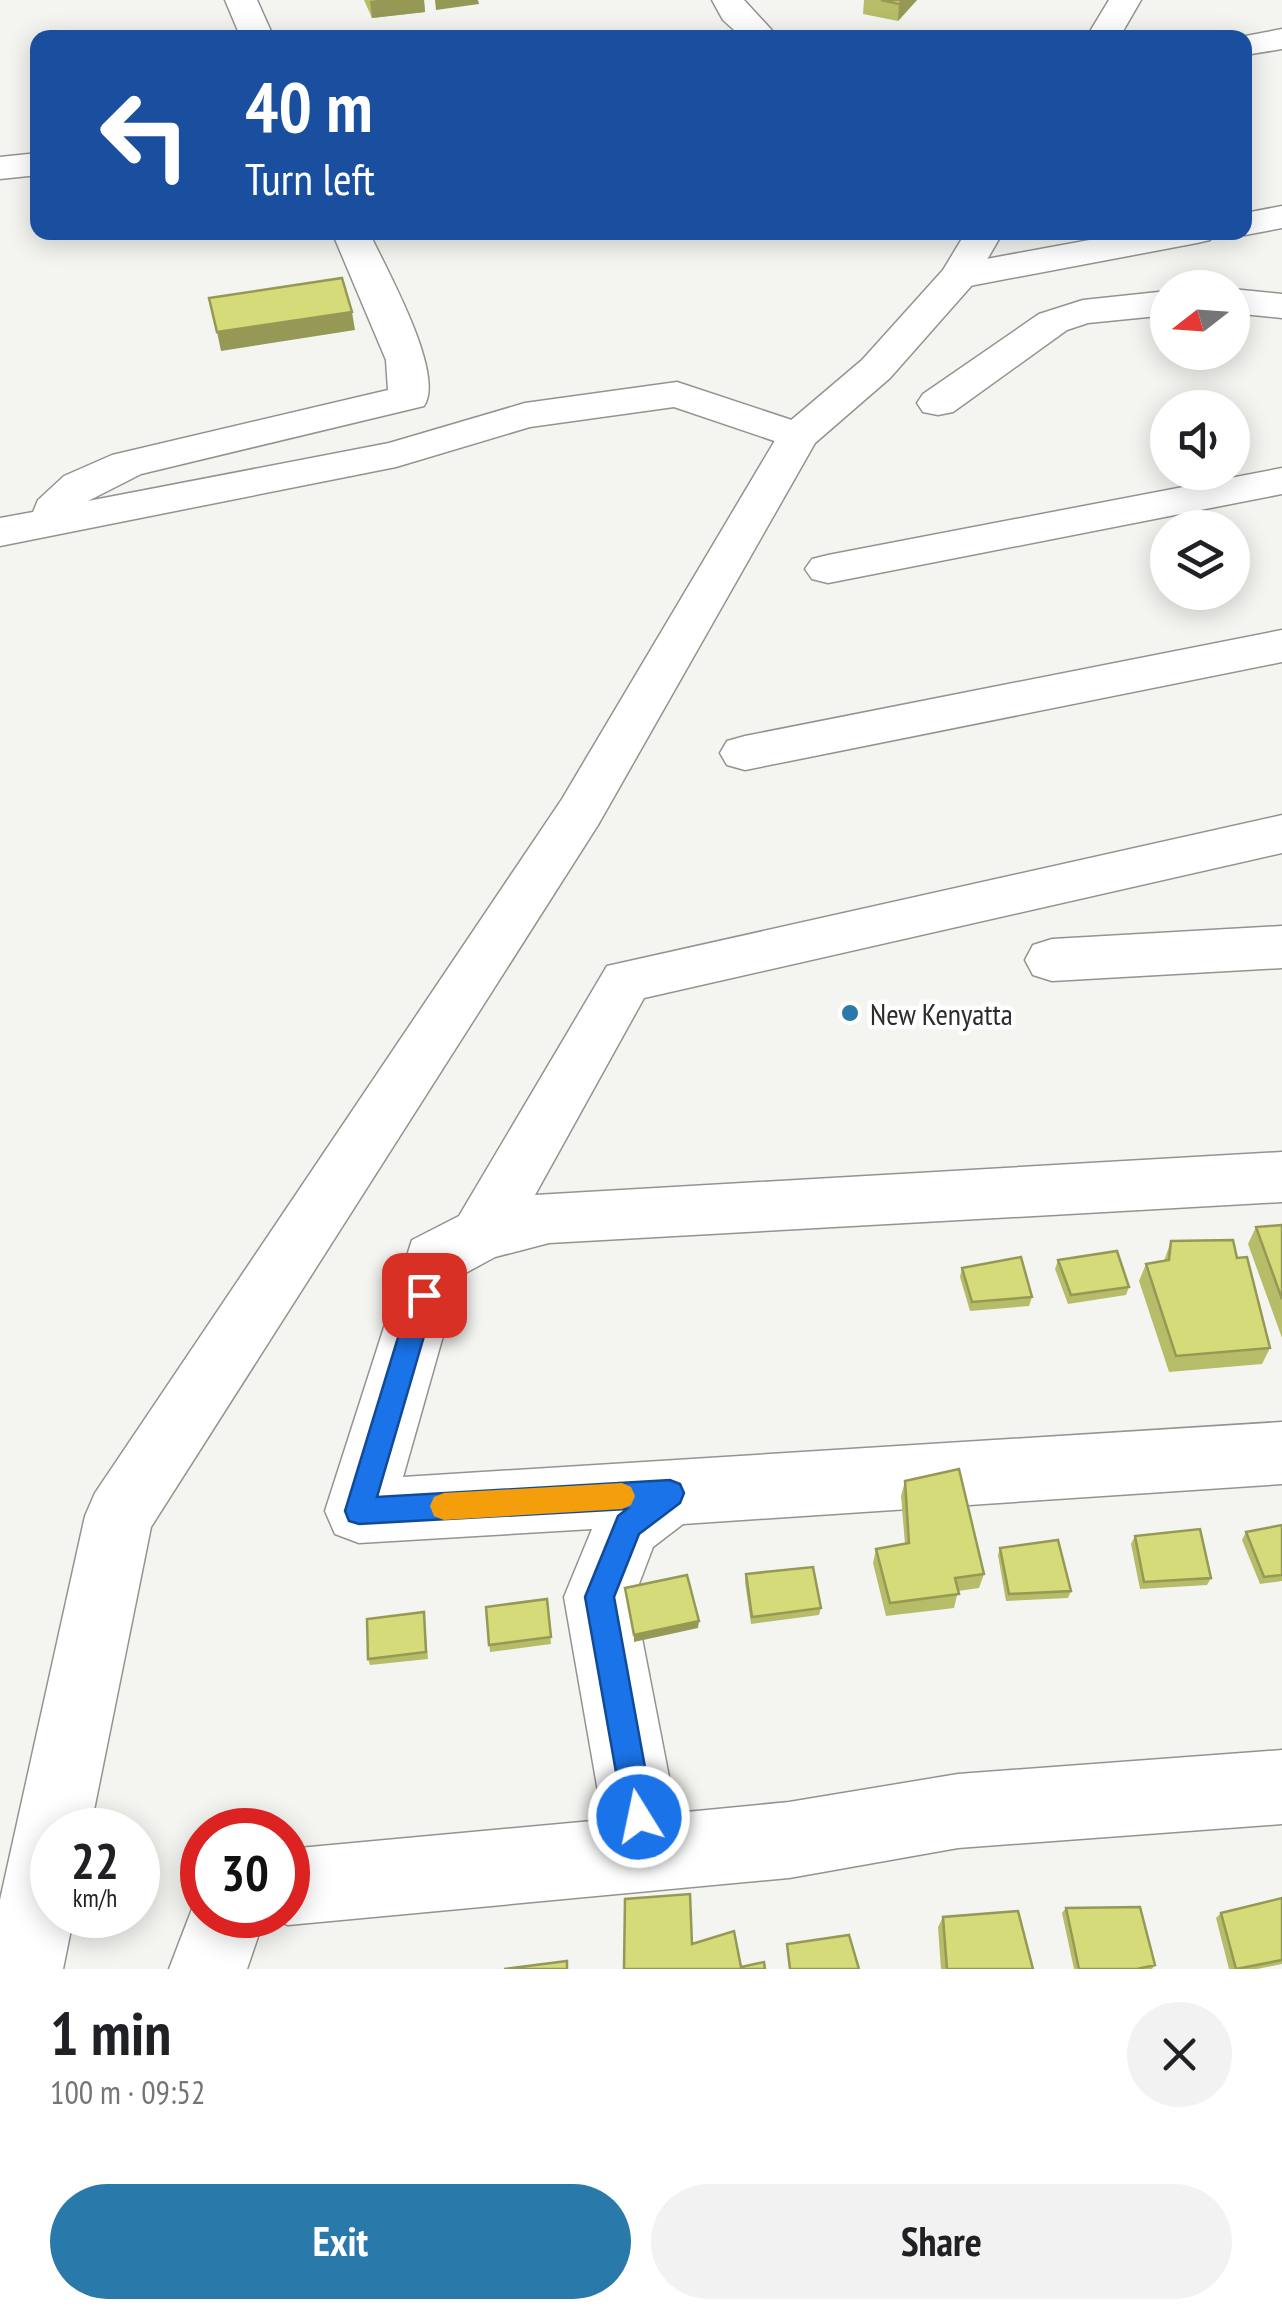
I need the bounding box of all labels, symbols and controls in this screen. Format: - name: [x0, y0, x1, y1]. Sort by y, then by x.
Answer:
- text: 40 m: [245, 61, 373, 151]
- icon: left: [80, 70, 210, 200]
- text: Turn left: [245, 149, 375, 207]
- north arrow: [1150, 270, 1250, 370]
- map controls: [1150, 270, 1250, 610]
- button: sound: [1150, 390, 1250, 490]
- button: layers: [1150, 510, 1250, 610]
- place label: New Kenyatta: [870, 994, 1013, 1033]
- marker: New Kenyatta: [839, 1002, 861, 1024]
- pin: [382, 1253, 467, 1338]
- icon: arrive: [397, 1268, 452, 1323]
- position arrow: [587, 1765, 691, 1869]
- speed limit sign: 30: [180, 1808, 310, 1938]
- text: 22: [71, 1828, 119, 1893]
- text: km/h: [73, 1882, 117, 1914]
- text: 1 min: [50, 1994, 171, 2072]
- button: close: [1127, 2002, 1232, 2107]
- text: 100 m · 09:52: [50, 2071, 205, 2113]
- button: Exit: [50, 2184, 631, 2299]
- button: Share: [651, 2184, 1232, 2299]

